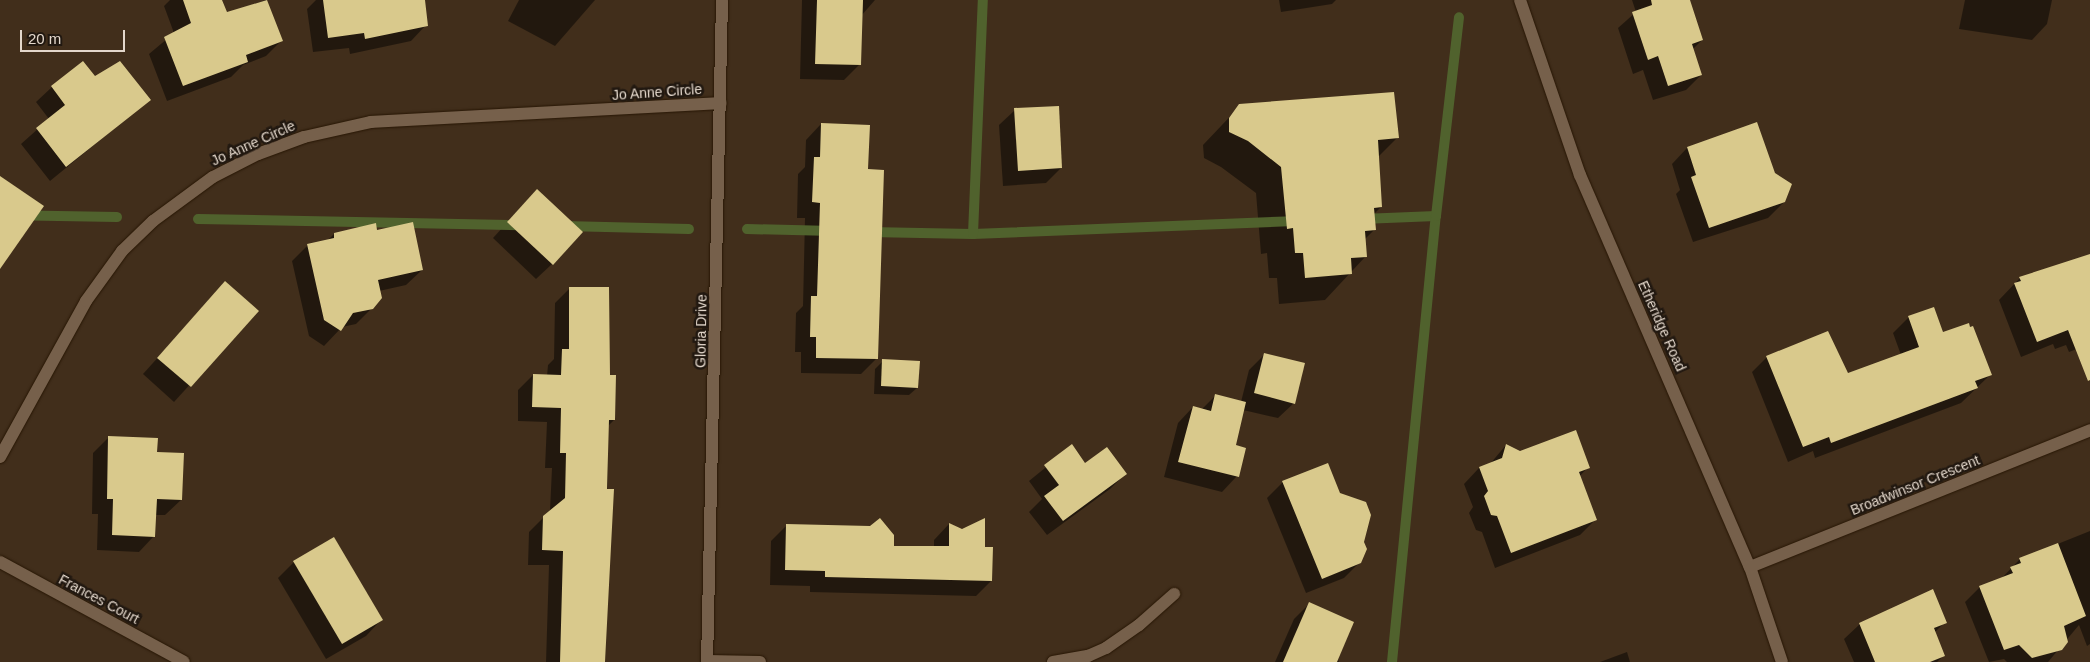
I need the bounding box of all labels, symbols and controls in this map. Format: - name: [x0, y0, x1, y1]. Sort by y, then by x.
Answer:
- scale bar: [22, 20, 128, 52]
- text: 20 m: [28, 30, 61, 47]
- street label: Jo Anne Circle: [611, 80, 703, 104]
- street label: Jo Anne Circle: [208, 117, 298, 169]
- street label: Etheridge Road: [1635, 278, 1689, 374]
- street label: Gloria Drive: [692, 294, 710, 368]
- street label: Broadwinsor Crescent: [1848, 451, 1982, 519]
- street label: Frances Court: [56, 571, 142, 627]

